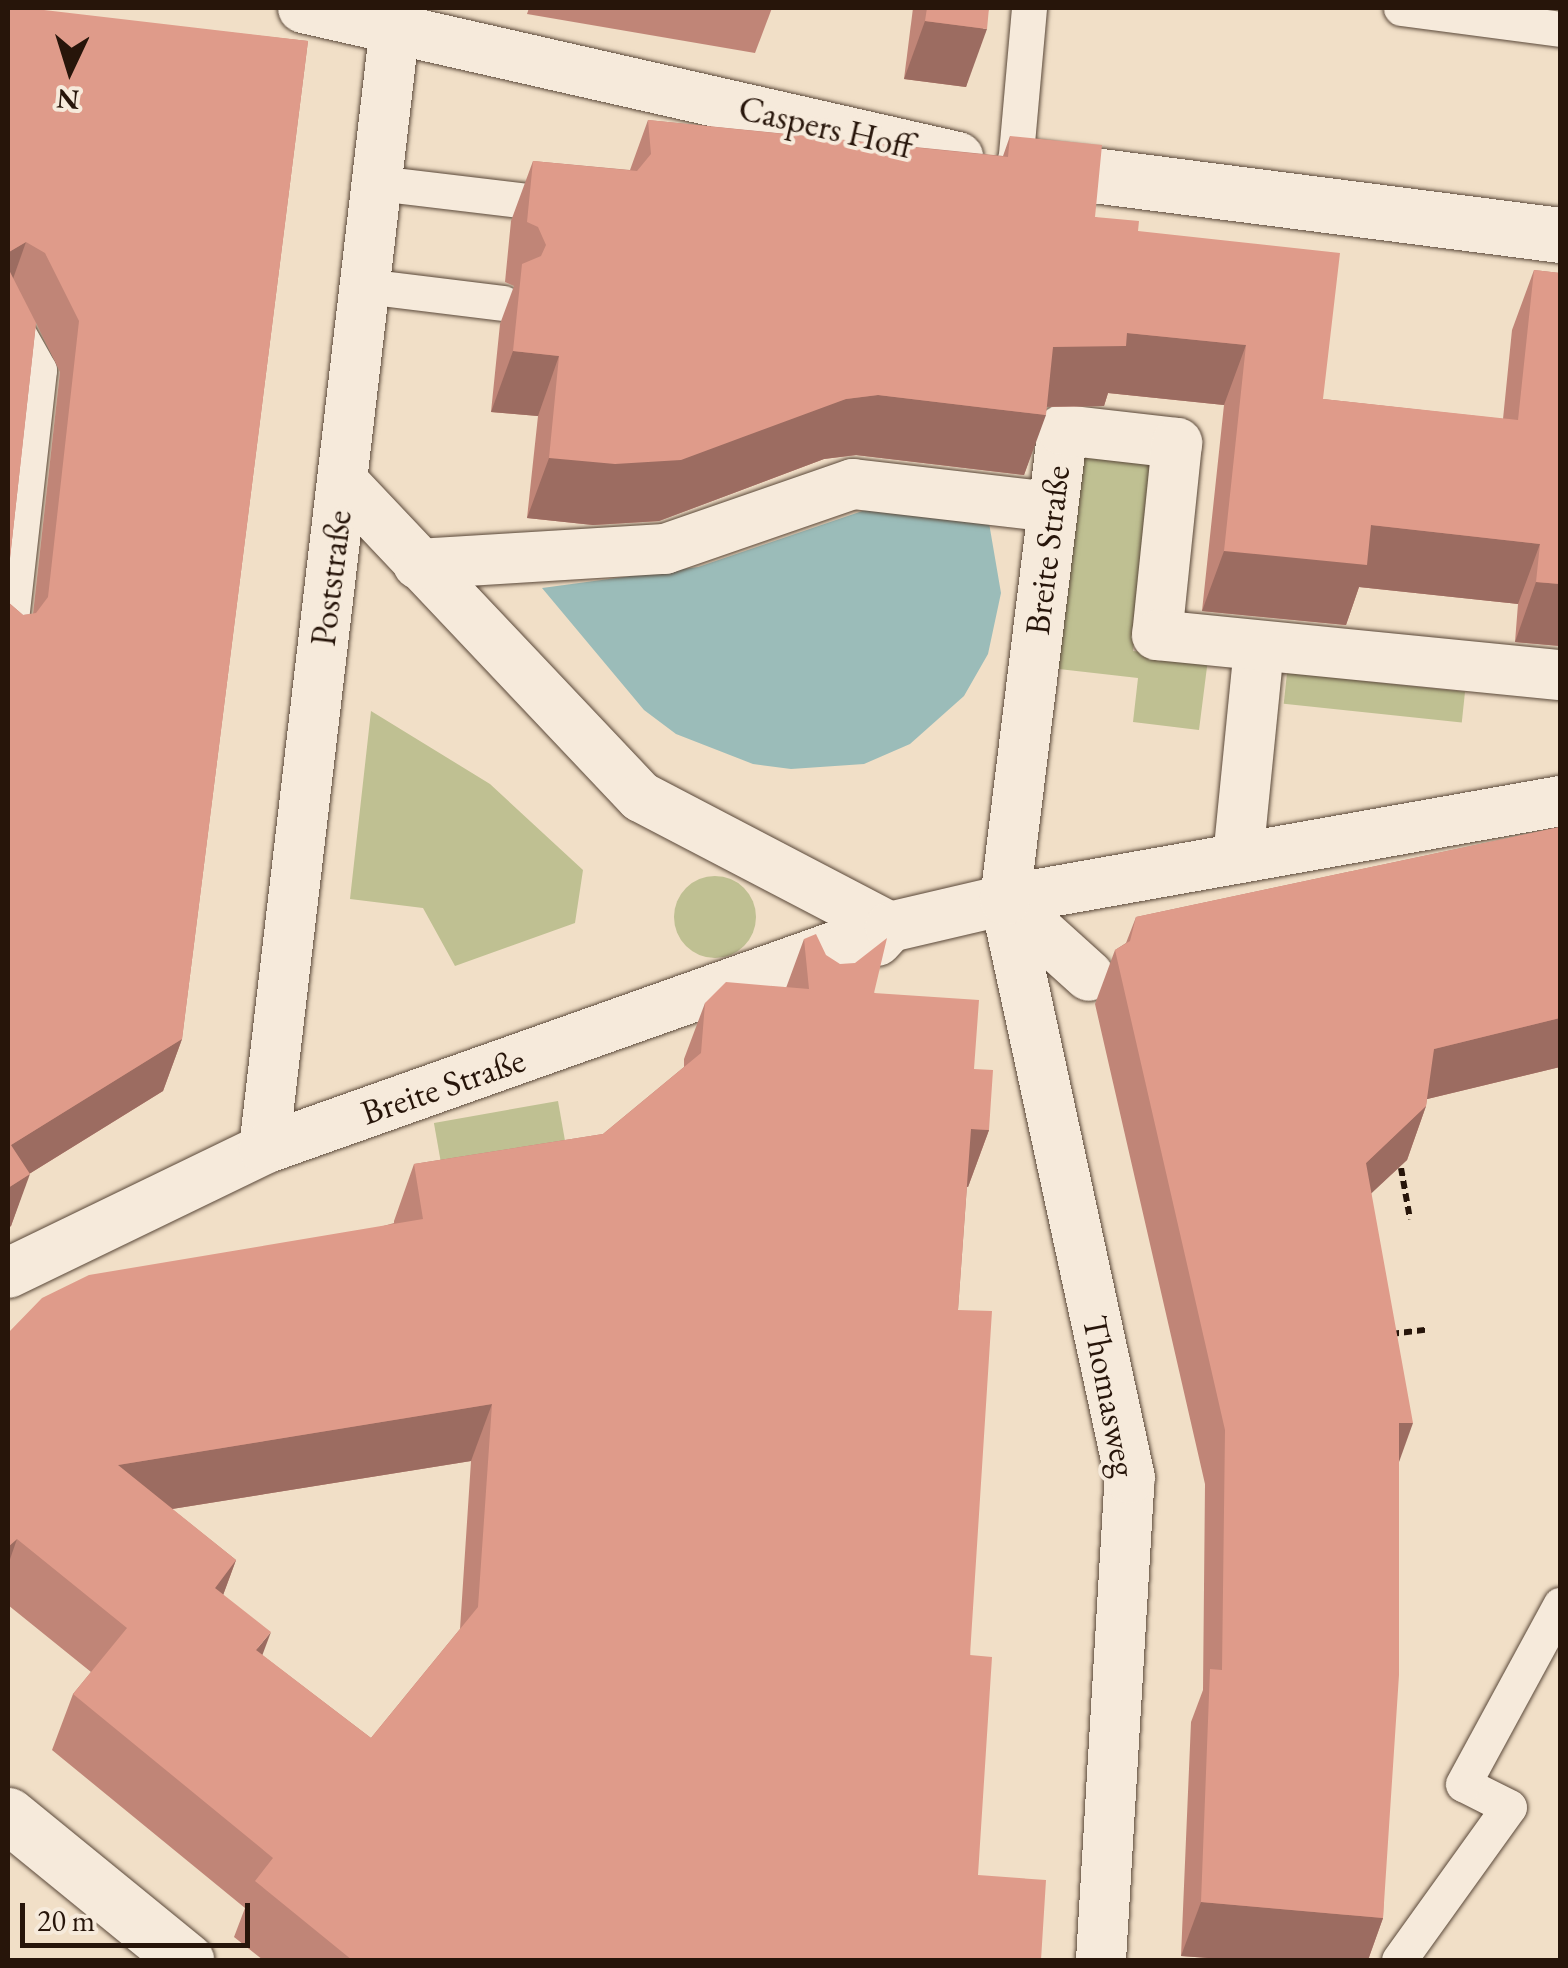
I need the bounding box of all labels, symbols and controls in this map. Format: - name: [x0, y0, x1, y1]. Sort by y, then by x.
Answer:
- north arrow: [20, 20, 120, 120]
- text: N: [55, 81, 80, 119]
- street label: Caspers Hoff: [735, 87, 917, 167]
- street label: Breite Straße: [1016, 463, 1078, 637]
- street label: Poststraße: [302, 508, 360, 648]
- street label: Breite Straße: [356, 1038, 530, 1134]
- street label: Thomasweg: [1074, 1312, 1146, 1480]
- scale bar: [25, 1883, 255, 1945]
- text: 20 m: [37, 1901, 95, 1940]

